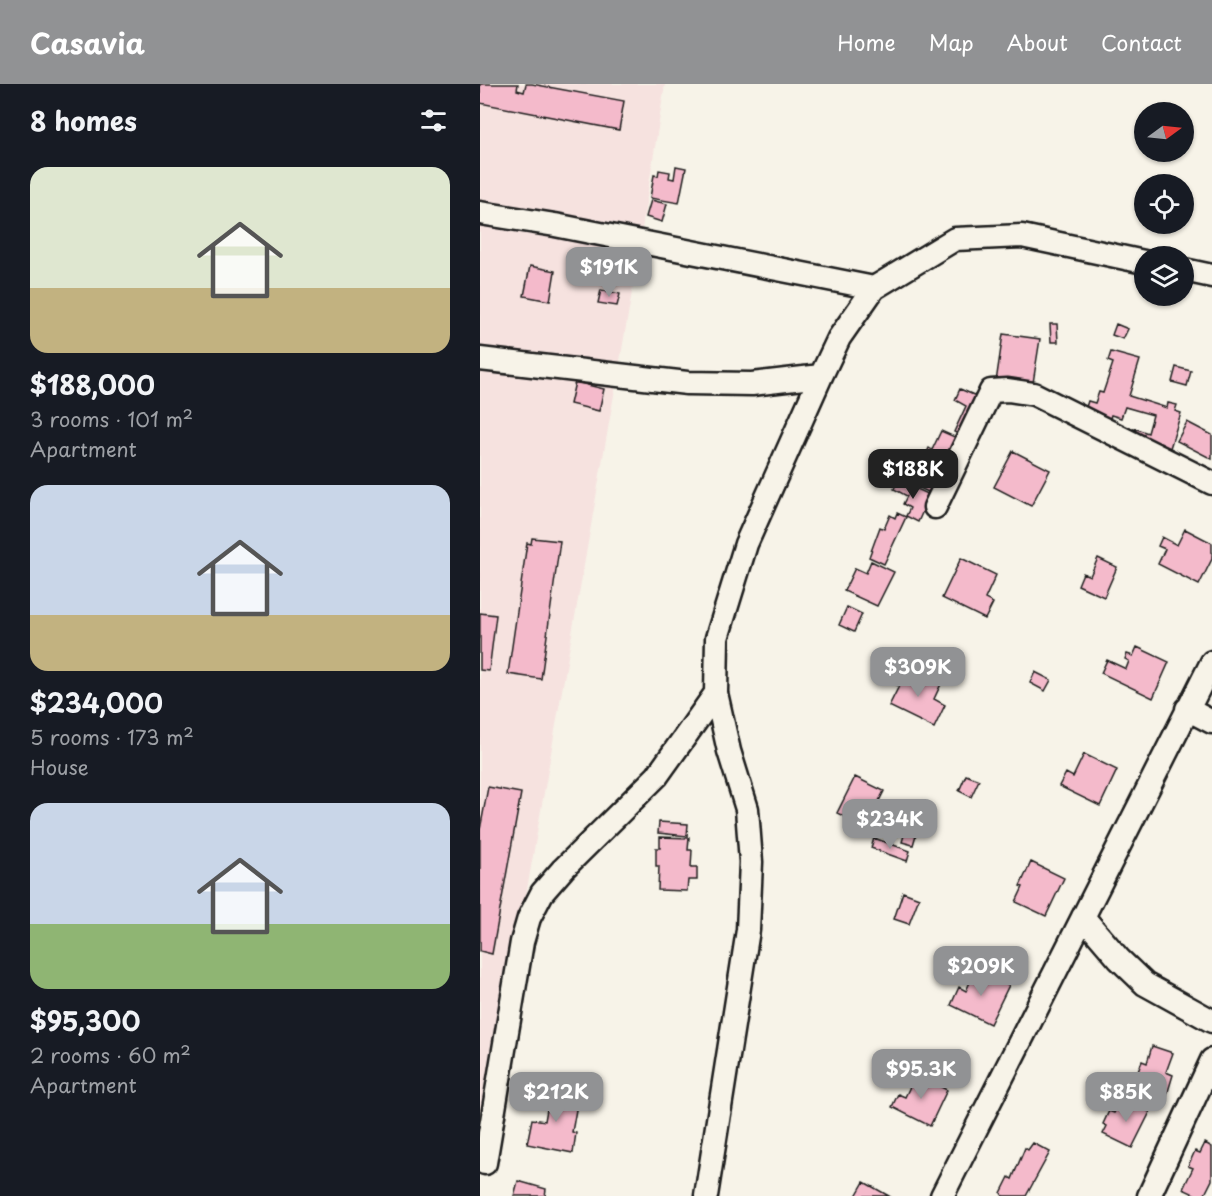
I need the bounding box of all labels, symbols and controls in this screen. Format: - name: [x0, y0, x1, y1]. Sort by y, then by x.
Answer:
- text: Casavia: [30, 21, 145, 64]
- text: Home: [837, 26, 896, 58]
- text: Map: [929, 26, 974, 58]
- text: About: [1007, 26, 1068, 58]
- text: Contact: [1101, 26, 1182, 58]
- text: 8 homes: [30, 101, 137, 140]
- north arrow: [1134, 102, 1194, 162]
- map controls: [1134, 102, 1194, 306]
- icon: filters: [417, 104, 450, 137]
- button: locate: [1134, 174, 1194, 234]
- icon: home: [186, 206, 294, 314]
- button: layers: [1134, 246, 1194, 306]
- pin: $191K: [567, 247, 651, 298]
- text: $191K: [580, 251, 638, 281]
- text: $188,000: [30, 365, 155, 404]
- text: 3 rooms · 101 m²: [30, 404, 193, 434]
- text: Apartment: [30, 434, 137, 464]
- pin: $188K: [871, 449, 955, 500]
- text: $188K: [882, 453, 944, 483]
- icon: home: [186, 524, 294, 632]
- pin: $309K: [876, 647, 960, 698]
- text: $309K: [884, 651, 952, 681]
- text: $234,000: [30, 683, 163, 722]
- text: 5 rooms · 173 m²: [30, 722, 194, 752]
- text: House: [30, 752, 89, 782]
- pin: $234K: [848, 799, 932, 850]
- text: $234K: [856, 803, 924, 833]
- icon: home: [186, 842, 294, 950]
- pin: $209K: [939, 946, 1023, 997]
- text: $209K: [947, 950, 1015, 980]
- text: $95,300: [30, 1001, 140, 1040]
- text: 2 rooms · 60 m²: [30, 1040, 191, 1070]
- pin: $95.3K: [872, 1049, 970, 1100]
- text: $95.3K: [886, 1053, 956, 1083]
- text: Apartment: [30, 1070, 137, 1100]
- pin: $212K: [514, 1072, 598, 1123]
- pin: $85K: [1090, 1072, 1162, 1123]
- text: $212K: [523, 1076, 589, 1106]
- text: $85K: [1100, 1076, 1152, 1106]

